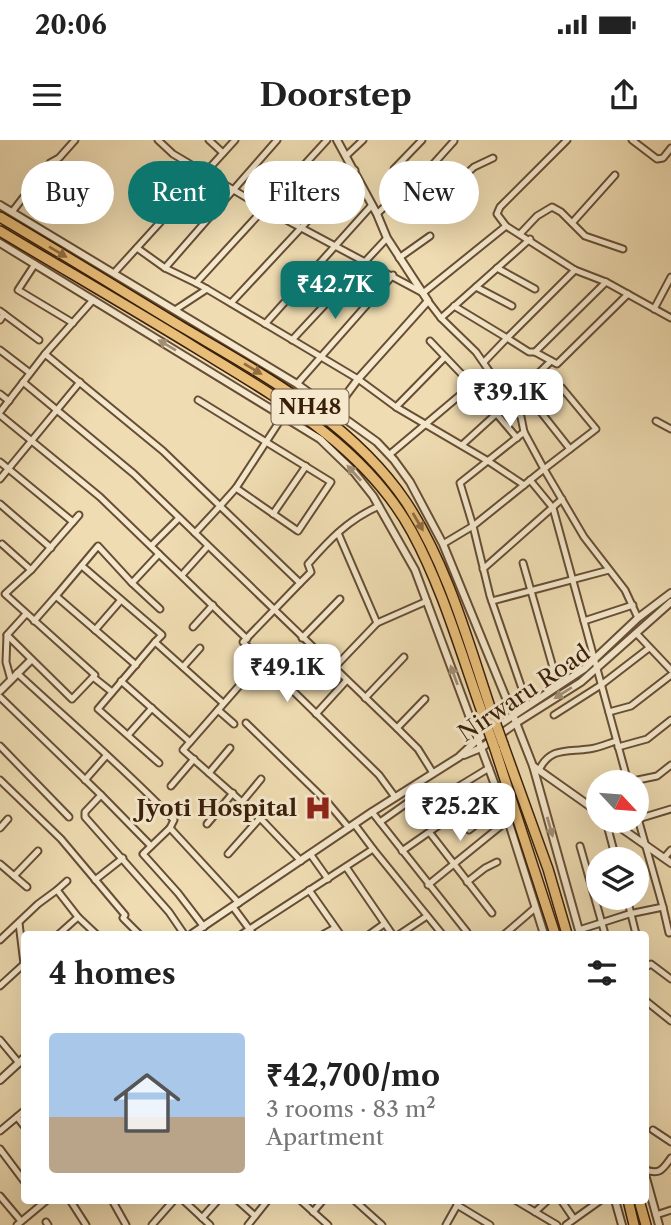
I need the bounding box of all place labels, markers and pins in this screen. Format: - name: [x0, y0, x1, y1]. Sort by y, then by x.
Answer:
- pin: ₹42.7K: [278, 262, 392, 321]
- pin: ₹39.1K: [453, 370, 567, 429]
- pin: ₹49.1K: [230, 644, 344, 704]
- pin: ₹25.2K: [403, 784, 517, 843]
- hospital icon: Jyoti Hospital: [303, 793, 333, 823]
- place label: Jyoti Hospital: [133, 794, 297, 822]

